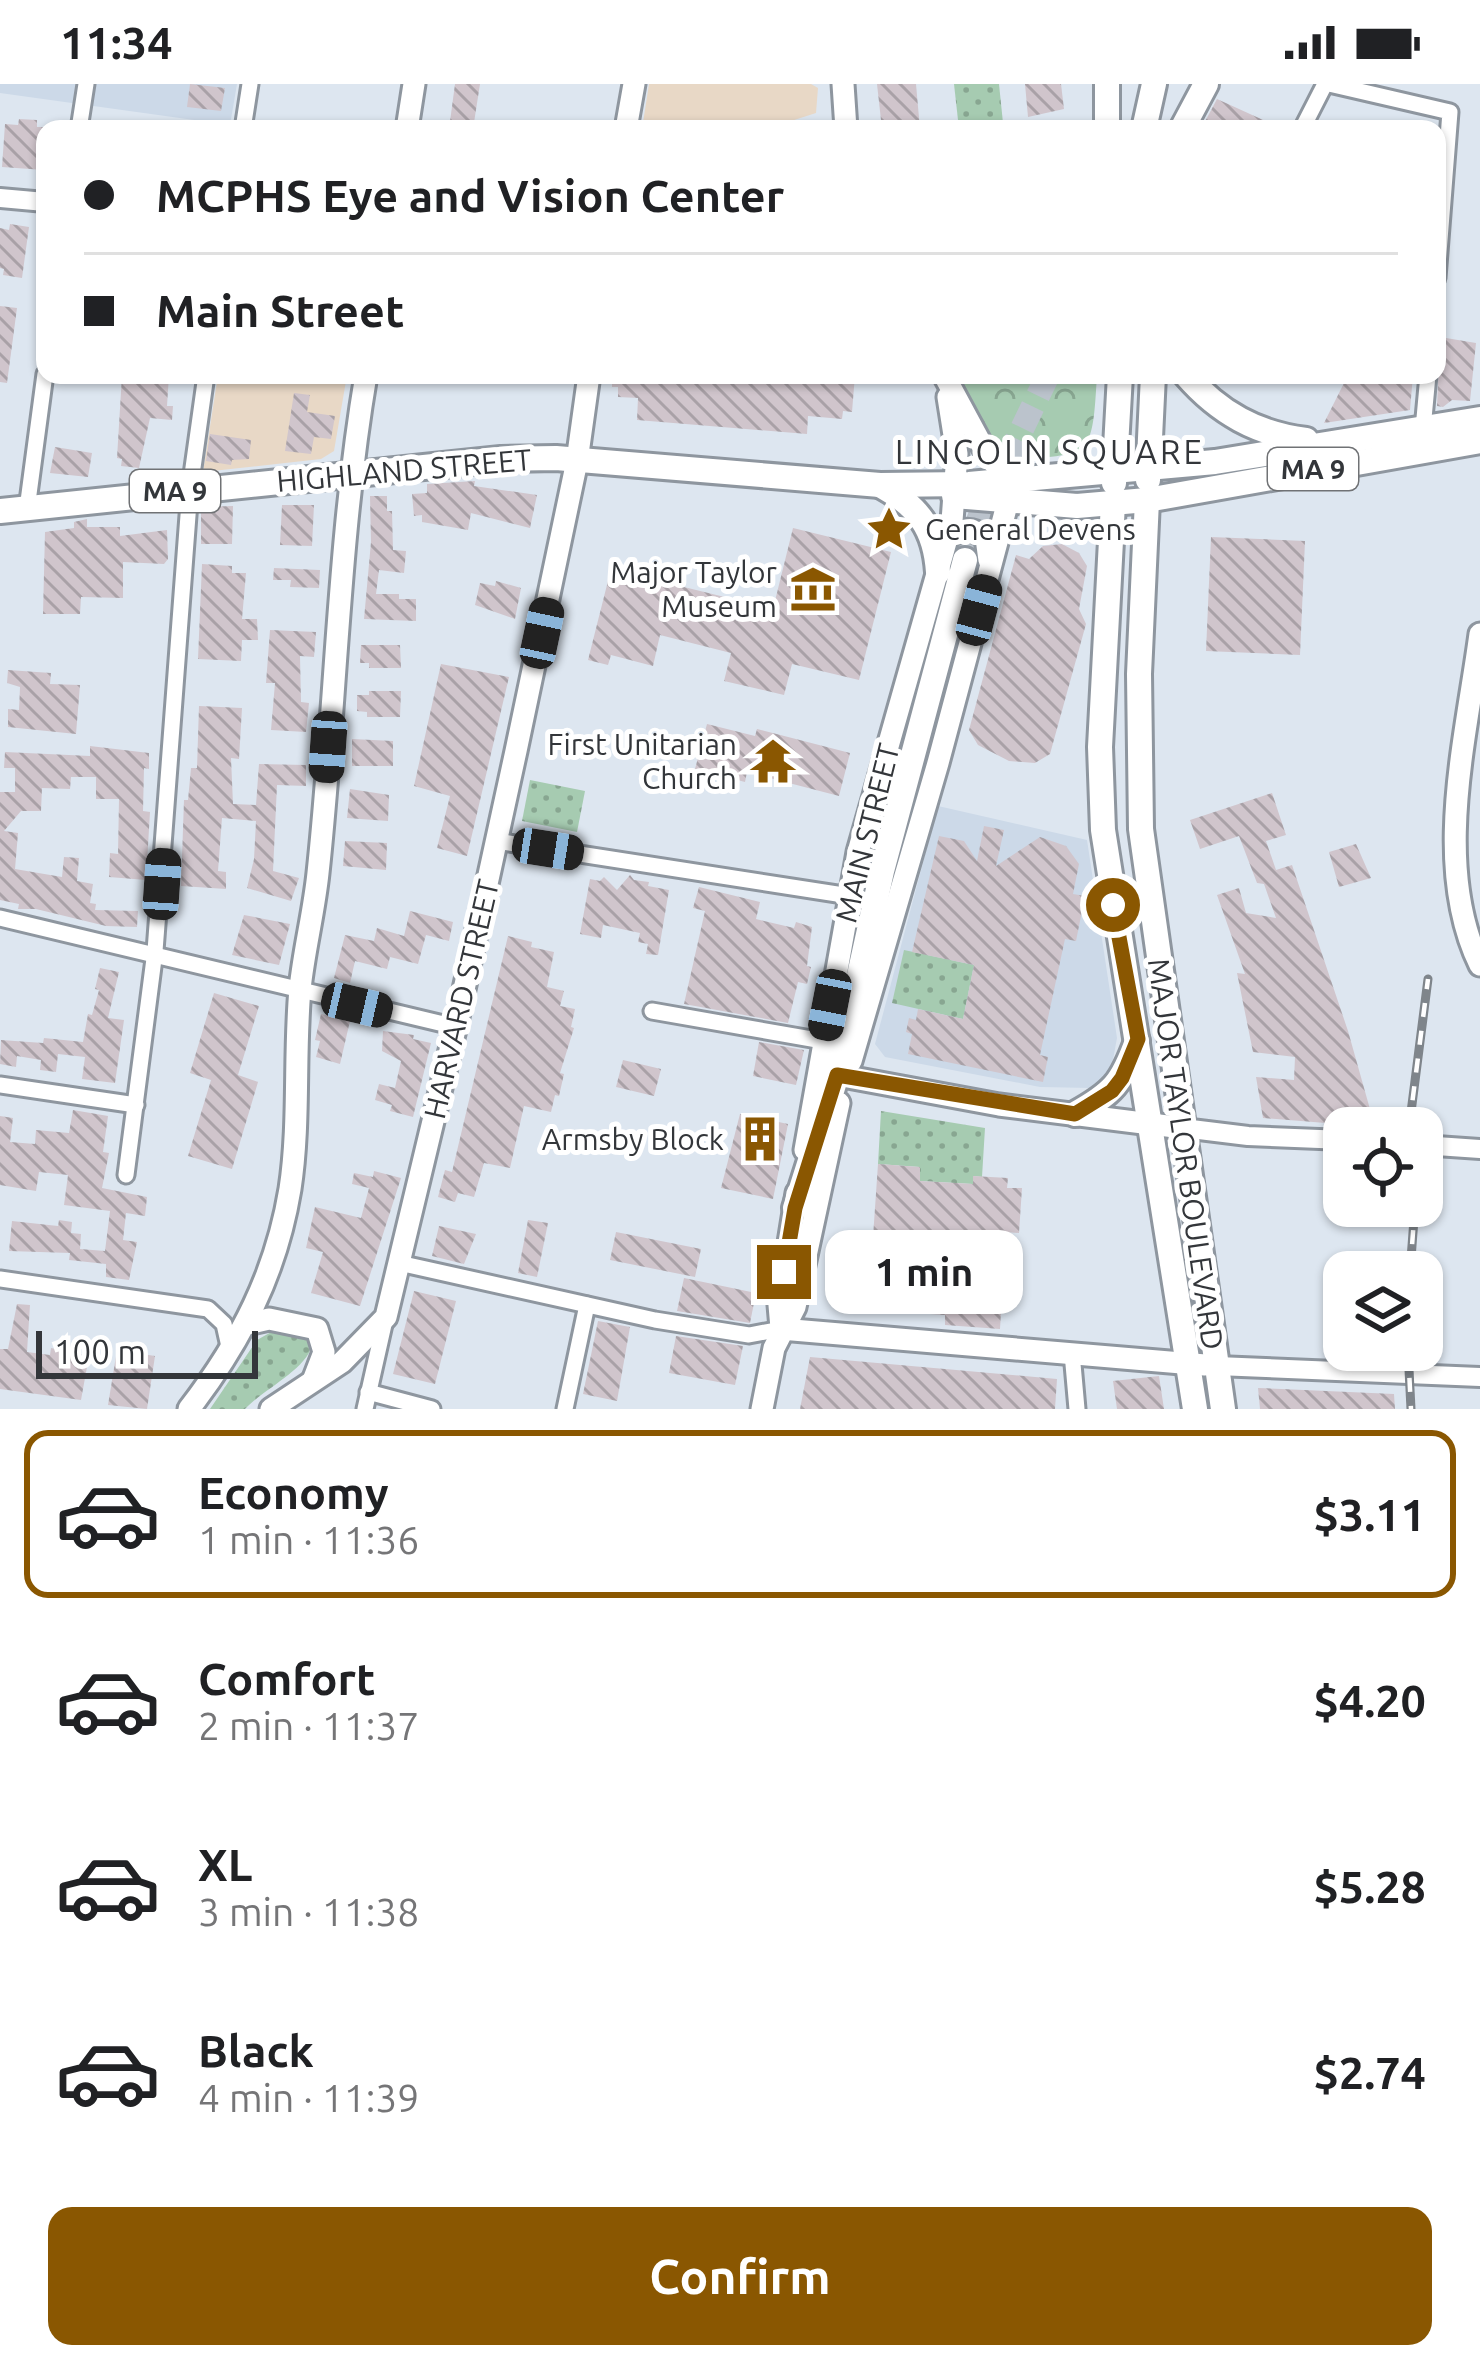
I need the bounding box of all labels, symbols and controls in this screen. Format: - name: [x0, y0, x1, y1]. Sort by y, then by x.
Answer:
- text: 11:34: [60, 17, 173, 68]
- text: MCPHS Eye and Vision Center: [156, 170, 784, 221]
- text: Main Street: [156, 285, 404, 336]
- district label: LINCOLN SQUARE: [895, 433, 1205, 470]
- street label: HIGHLAND STREET: [275, 442, 533, 498]
- road number: MA 9: [1268, 448, 1358, 490]
- road number: MA 9: [130, 470, 220, 512]
- place icon: General Devens: [864, 504, 914, 554]
- place label: General Devens: [925, 512, 1136, 546]
- place label: Major Taylor Museum: [610, 555, 778, 623]
- museum icon: Major Taylor Museum: [788, 564, 838, 614]
- car: [952, 571, 1006, 649]
- car: [517, 594, 567, 672]
- car: [308, 710, 348, 784]
- place label: First Unitarian Church: [548, 727, 737, 795]
- temple icon: First Unitarian Church: [748, 736, 798, 786]
- street label: MAIN STREET: [828, 740, 906, 926]
- car: [510, 826, 586, 872]
- car: [142, 847, 182, 921]
- street label: HARVARD STREET: [417, 876, 505, 1122]
- route start: [1086, 878, 1140, 932]
- street label: MAJOR TAYLOR BOULEVARD: [1142, 956, 1230, 1352]
- car: [805, 966, 855, 1044]
- car: [318, 979, 396, 1031]
- map controls: [1323, 1107, 1443, 1371]
- button: locate: [1323, 1107, 1443, 1227]
- building icon: Armsby Block: [735, 1114, 785, 1164]
- place label: Armsby Block: [542, 1122, 724, 1156]
- callout: 1 min: [826, 1230, 1024, 1314]
- route end: [757, 1245, 811, 1299]
- text: 1 min: [875, 1250, 973, 1293]
- button: layers: [1323, 1251, 1443, 1371]
- scale bar: [36, 1325, 258, 1378]
- text: 100 m: [54, 1333, 146, 1370]
- icon: car: [54, 1460, 162, 1568]
- text: Economy: [198, 1467, 389, 1518]
- text: $3.11: [1313, 1489, 1426, 1540]
- text: 1 min · 11:36: [198, 1518, 419, 1561]
- icon: car: [54, 1646, 162, 1754]
- text: Comfort: [198, 1653, 375, 1704]
- text: $4.20: [1313, 1675, 1426, 1726]
- text: 2 min · 11:37: [198, 1704, 419, 1747]
- icon: car: [54, 1832, 162, 1940]
- text: XL: [198, 1839, 252, 1890]
- text: $5.28: [1313, 1861, 1426, 1912]
- text: 3 min · 11:38: [198, 1890, 419, 1933]
- icon: car: [54, 2018, 162, 2126]
- text: Black: [198, 2025, 314, 2076]
- text: $2.74: [1313, 2047, 1426, 2098]
- text: 4 min · 11:39: [198, 2076, 419, 2119]
- button: Confirm: [48, 2207, 1432, 2345]

